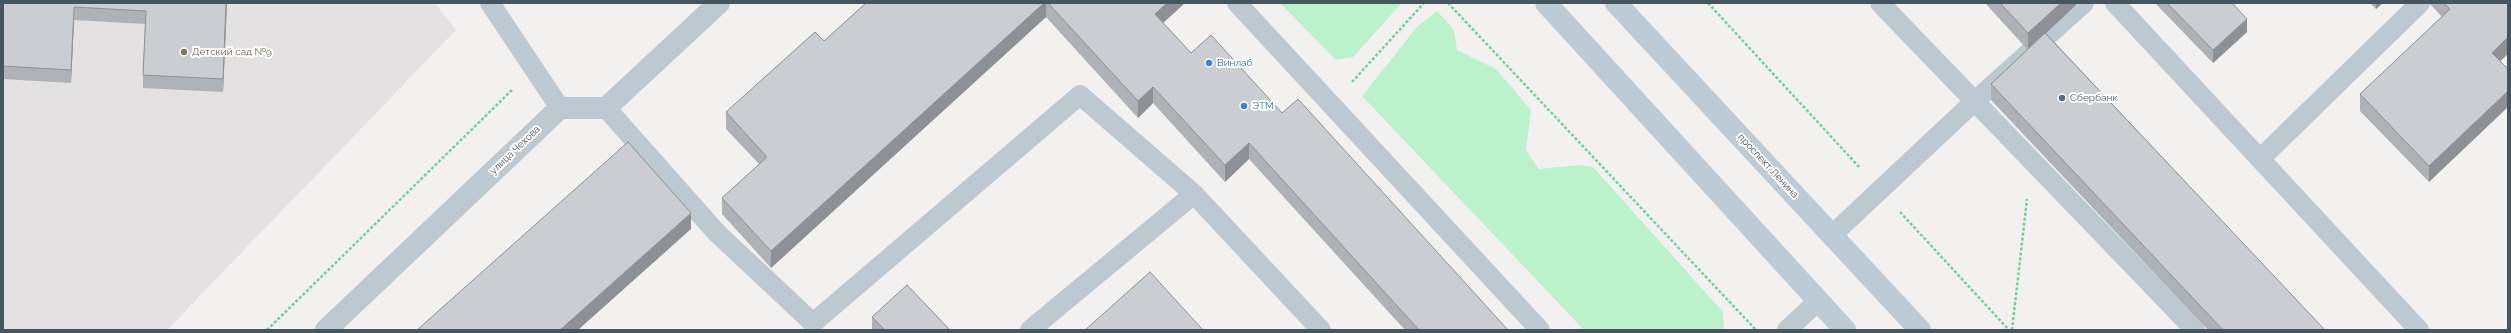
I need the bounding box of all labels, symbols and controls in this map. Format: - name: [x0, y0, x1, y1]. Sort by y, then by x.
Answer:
- place label: Детский сад №9: [192, 46, 272, 58]
- marker: Детский сад №9: [179, 47, 189, 57]
- place label: Винлаб: [1217, 57, 1253, 69]
- marker: Винлаб: [1204, 58, 1214, 68]
- place label: Сбербанк: [2070, 92, 2118, 104]
- marker: Сбербанк: [2057, 93, 2067, 103]
- place label: ЭТМ: [1252, 100, 1274, 112]
- marker: ЭТМ: [1239, 101, 1249, 111]
- street label: улица Чехова: [487, 123, 543, 177]
- street label: проспект Ленина: [1735, 131, 1801, 201]

